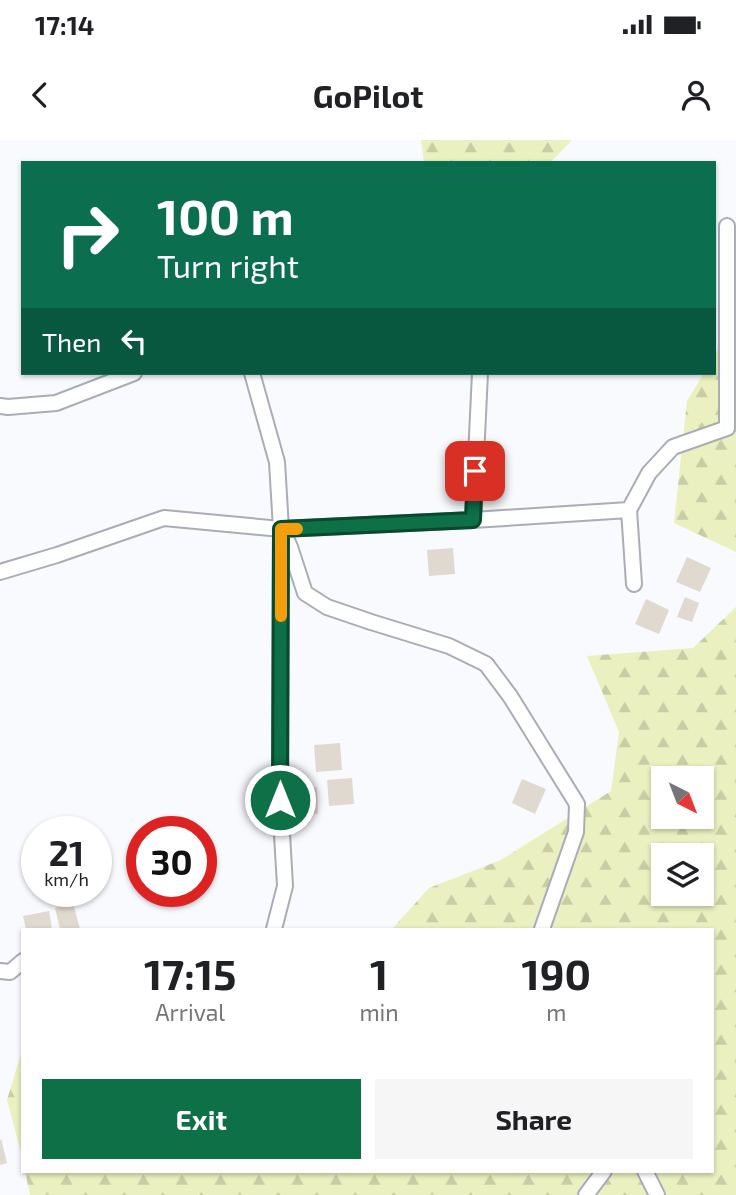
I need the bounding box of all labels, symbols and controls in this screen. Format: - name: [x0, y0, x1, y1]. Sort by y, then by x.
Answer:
- text: 17:14: [35, 9, 94, 40]
- icon: back: [21, 76, 59, 114]
- text: GoPilot: [313, 76, 423, 114]
- icon: person: [677, 76, 715, 114]
- text: 100 m: [157, 186, 294, 245]
- icon: right: [42, 189, 133, 280]
- text: Turn right: [157, 246, 299, 284]
- icon: left: [115, 322, 153, 360]
- text: Then: [42, 326, 101, 357]
- pin: [445, 441, 505, 501]
- icon: arrive: [456, 452, 494, 490]
- position arrow: [243, 763, 317, 837]
- north arrow: [651, 766, 714, 830]
- map controls: [651, 766, 714, 906]
- speed limit sign: 30: [126, 816, 217, 907]
- text: 21: [49, 831, 84, 873]
- button: layers: [651, 843, 714, 906]
- text: km/h: [44, 868, 89, 890]
- text: 17:15: [144, 948, 236, 998]
- text: 1: [370, 948, 388, 998]
- text: 190: [522, 948, 591, 998]
- text: Arrival: [155, 998, 225, 1026]
- text: min: [359, 998, 399, 1026]
- text: m: [546, 998, 566, 1026]
- button: Exit: [42, 1079, 361, 1159]
- button: Share: [375, 1079, 693, 1159]

